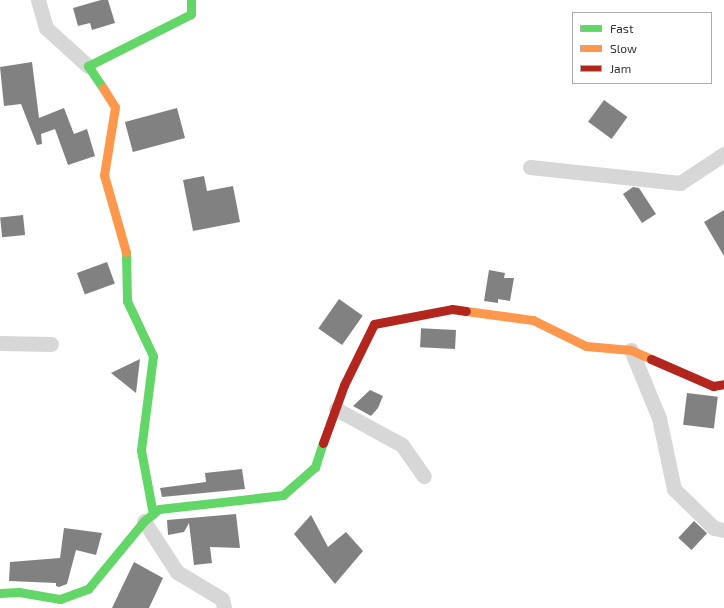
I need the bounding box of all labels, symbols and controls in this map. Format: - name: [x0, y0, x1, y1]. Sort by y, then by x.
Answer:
- legend: [572, 12, 712, 84]
- text: Fast: [610, 21, 633, 35]
- text: Slow: [610, 41, 637, 55]
- text: Jam: [610, 61, 631, 75]

